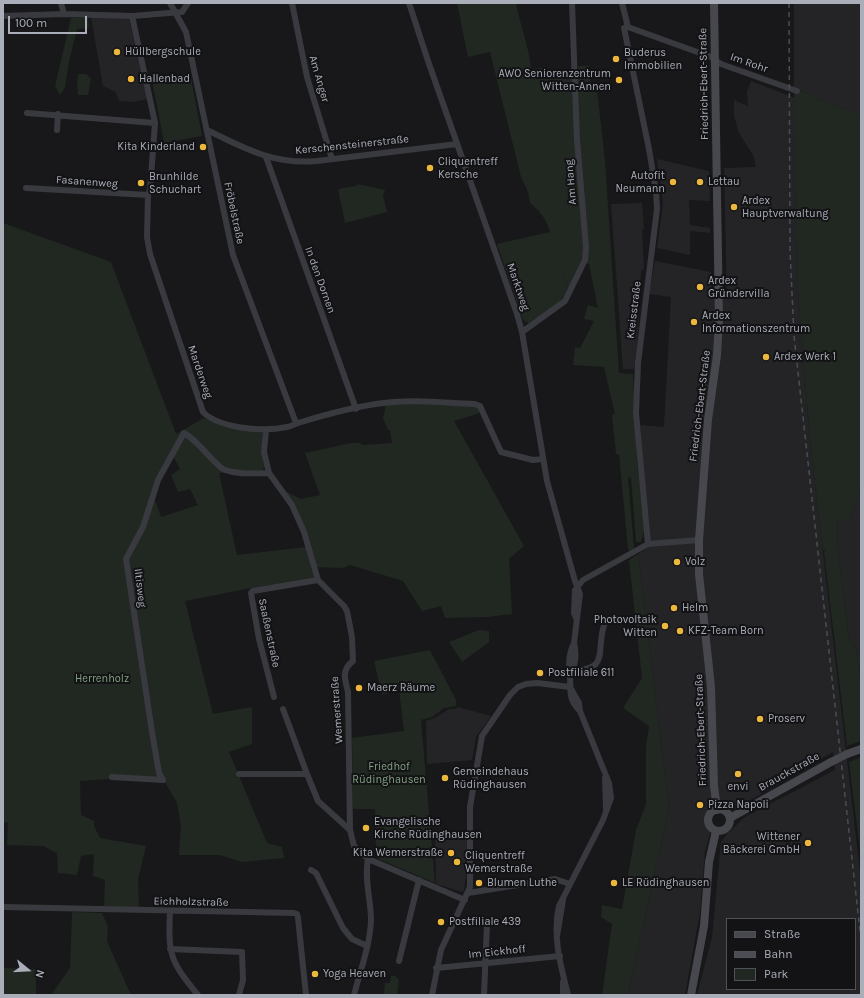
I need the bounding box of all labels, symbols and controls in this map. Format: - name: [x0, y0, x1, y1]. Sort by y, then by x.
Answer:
- scale bar: [10, 8, 89, 34]
- text: 100 m: [15, 16, 47, 30]
- street label: Friedrich-Ebert-Straße: [696, 28, 712, 140]
- place label: Hüllbergschule: [125, 45, 201, 59]
- place label: Buderus Immobilien: [624, 46, 682, 72]
- marker: Hüllbergschule: [112, 47, 122, 57]
- street label: Im Rohr: [728, 50, 770, 76]
- street label: Am Anger: [306, 54, 332, 104]
- marker: Buderus Immobilien: [611, 54, 621, 64]
- place label: AWO Seniorenzentrum Witten-Annen: [498, 67, 611, 93]
- place label: Hallenbad: [139, 72, 190, 86]
- marker: Hallenbad: [126, 74, 136, 84]
- marker: AWO Seniorenzentrum Witten-Annen: [614, 75, 624, 85]
- street label: Kerschensteinerstraße: [295, 132, 409, 158]
- place label: Kita Kinderland: [117, 140, 195, 154]
- marker: Kita Kinderland: [198, 142, 208, 152]
- place label: Cliquentreff Kersche: [438, 155, 498, 181]
- street label: Am Hang: [562, 159, 580, 205]
- marker: Cliquentreff Kersche: [425, 163, 435, 173]
- place label: Autofit Neumann: [616, 169, 665, 195]
- place label: Brunhilde Schuchart: [149, 170, 201, 196]
- street label: Fasanenweg: [56, 173, 118, 191]
- place label: Lettau: [708, 175, 740, 189]
- marker: Autofit Neumann: [668, 177, 678, 187]
- marker: Lettau: [695, 177, 705, 187]
- marker: Brunhilde Schuchart: [136, 178, 146, 188]
- street label: Fröbelstraße: [221, 181, 247, 245]
- place label: Ardex Hauptverwaltung: [742, 194, 829, 220]
- marker: Ardex Hauptverwaltung: [729, 202, 739, 212]
- street label: In den Dornen: [302, 245, 338, 315]
- street label: Marktweg: [504, 261, 532, 313]
- place label: Ardex Gründervilla: [708, 274, 770, 300]
- street label: Kreisstraße: [624, 281, 644, 339]
- marker: Ardex Gründervilla: [695, 282, 705, 292]
- place label: Ardex Informationszentrum: [702, 309, 810, 335]
- marker: Ardex Informationszentrum: [689, 317, 699, 327]
- street label: Marderweg: [185, 344, 215, 400]
- street label: Friedrich-Ebert-Straße: [687, 350, 713, 462]
- place label: Ardex Werk 1: [774, 350, 836, 364]
- marker: Ardex Werk 1: [761, 352, 771, 362]
- place label: Volz: [685, 555, 705, 569]
- marker: Volz: [672, 557, 682, 567]
- street label: Iltisweg: [131, 568, 149, 608]
- street label: Saaßenstraße: [255, 597, 283, 669]
- place label: Helm: [682, 601, 708, 615]
- marker: Helm: [669, 603, 679, 613]
- place label: Photovoltaik Witten: [594, 613, 657, 639]
- marker: Photovoltaik Witten: [660, 621, 670, 631]
- place label: KFZ-Team Born: [688, 624, 764, 638]
- marker: KFZ-Team Born: [675, 626, 685, 636]
- place label: Postfiliale 611: [548, 666, 614, 680]
- marker: Postfiliale 611: [535, 668, 545, 678]
- park label: Herrenholz: [75, 672, 129, 686]
- street label: Friedrich-Ebert-Straße: [692, 674, 710, 786]
- street label: Wemerstraße: [328, 676, 346, 744]
- place label: Maerz Räume: [367, 681, 435, 695]
- marker: Maerz Räume: [354, 683, 364, 693]
- place label: Proserv: [768, 712, 805, 726]
- marker: Proserv: [755, 714, 765, 724]
- street label: Brauckstraße: [756, 750, 822, 794]
- park label: Friedhof Rüdinghausen: [352, 760, 426, 786]
- place label: Gemeindehaus Rüdinghausen: [453, 765, 529, 791]
- marker: envi: [733, 769, 743, 779]
- marker: Gemeindehaus Rüdinghausen: [440, 773, 450, 783]
- place label: envi: [727, 780, 749, 794]
- place label: Pizza Napoli: [708, 798, 769, 812]
- marker: Pizza Napoli: [695, 800, 705, 810]
- place label: Evangelische Kirche Rüdinghausen: [374, 815, 482, 841]
- marker: Evangelische Kirche Rüdinghausen: [361, 823, 371, 833]
- place label: Wittener Bäckerei GmbH: [723, 830, 800, 856]
- marker: Wittener Bäckerei GmbH: [803, 838, 813, 848]
- place label: Kita Wemerstraße: [353, 846, 443, 860]
- marker: Kita Wemerstraße: [446, 848, 456, 858]
- place label: Cliquentreff Wemerstraße: [465, 849, 532, 875]
- marker: Cliquentreff Wemerstraße: [452, 857, 462, 867]
- place label: Blumen Luthe: [487, 876, 557, 890]
- place label: LE Rüdinghausen: [622, 876, 709, 890]
- marker: Blumen Luthe: [474, 878, 484, 888]
- marker: LE Rüdinghausen: [609, 878, 619, 888]
- street label: Eichholzstraße: [153, 895, 229, 909]
- place label: Postfiliale 439: [449, 915, 521, 929]
- marker: Postfiliale 439: [436, 917, 446, 927]
- legend: [726, 918, 856, 990]
- text: Straße: [764, 927, 800, 941]
- street label: Im Eickhoff: [468, 942, 526, 962]
- text: Bahn: [764, 947, 793, 961]
- north arrow: [8, 950, 48, 990]
- place label: Yoga Heaven: [323, 967, 386, 981]
- text: Park: [764, 967, 788, 981]
- text: N: [32, 968, 47, 980]
- marker: Yoga Heaven: [310, 969, 320, 979]

